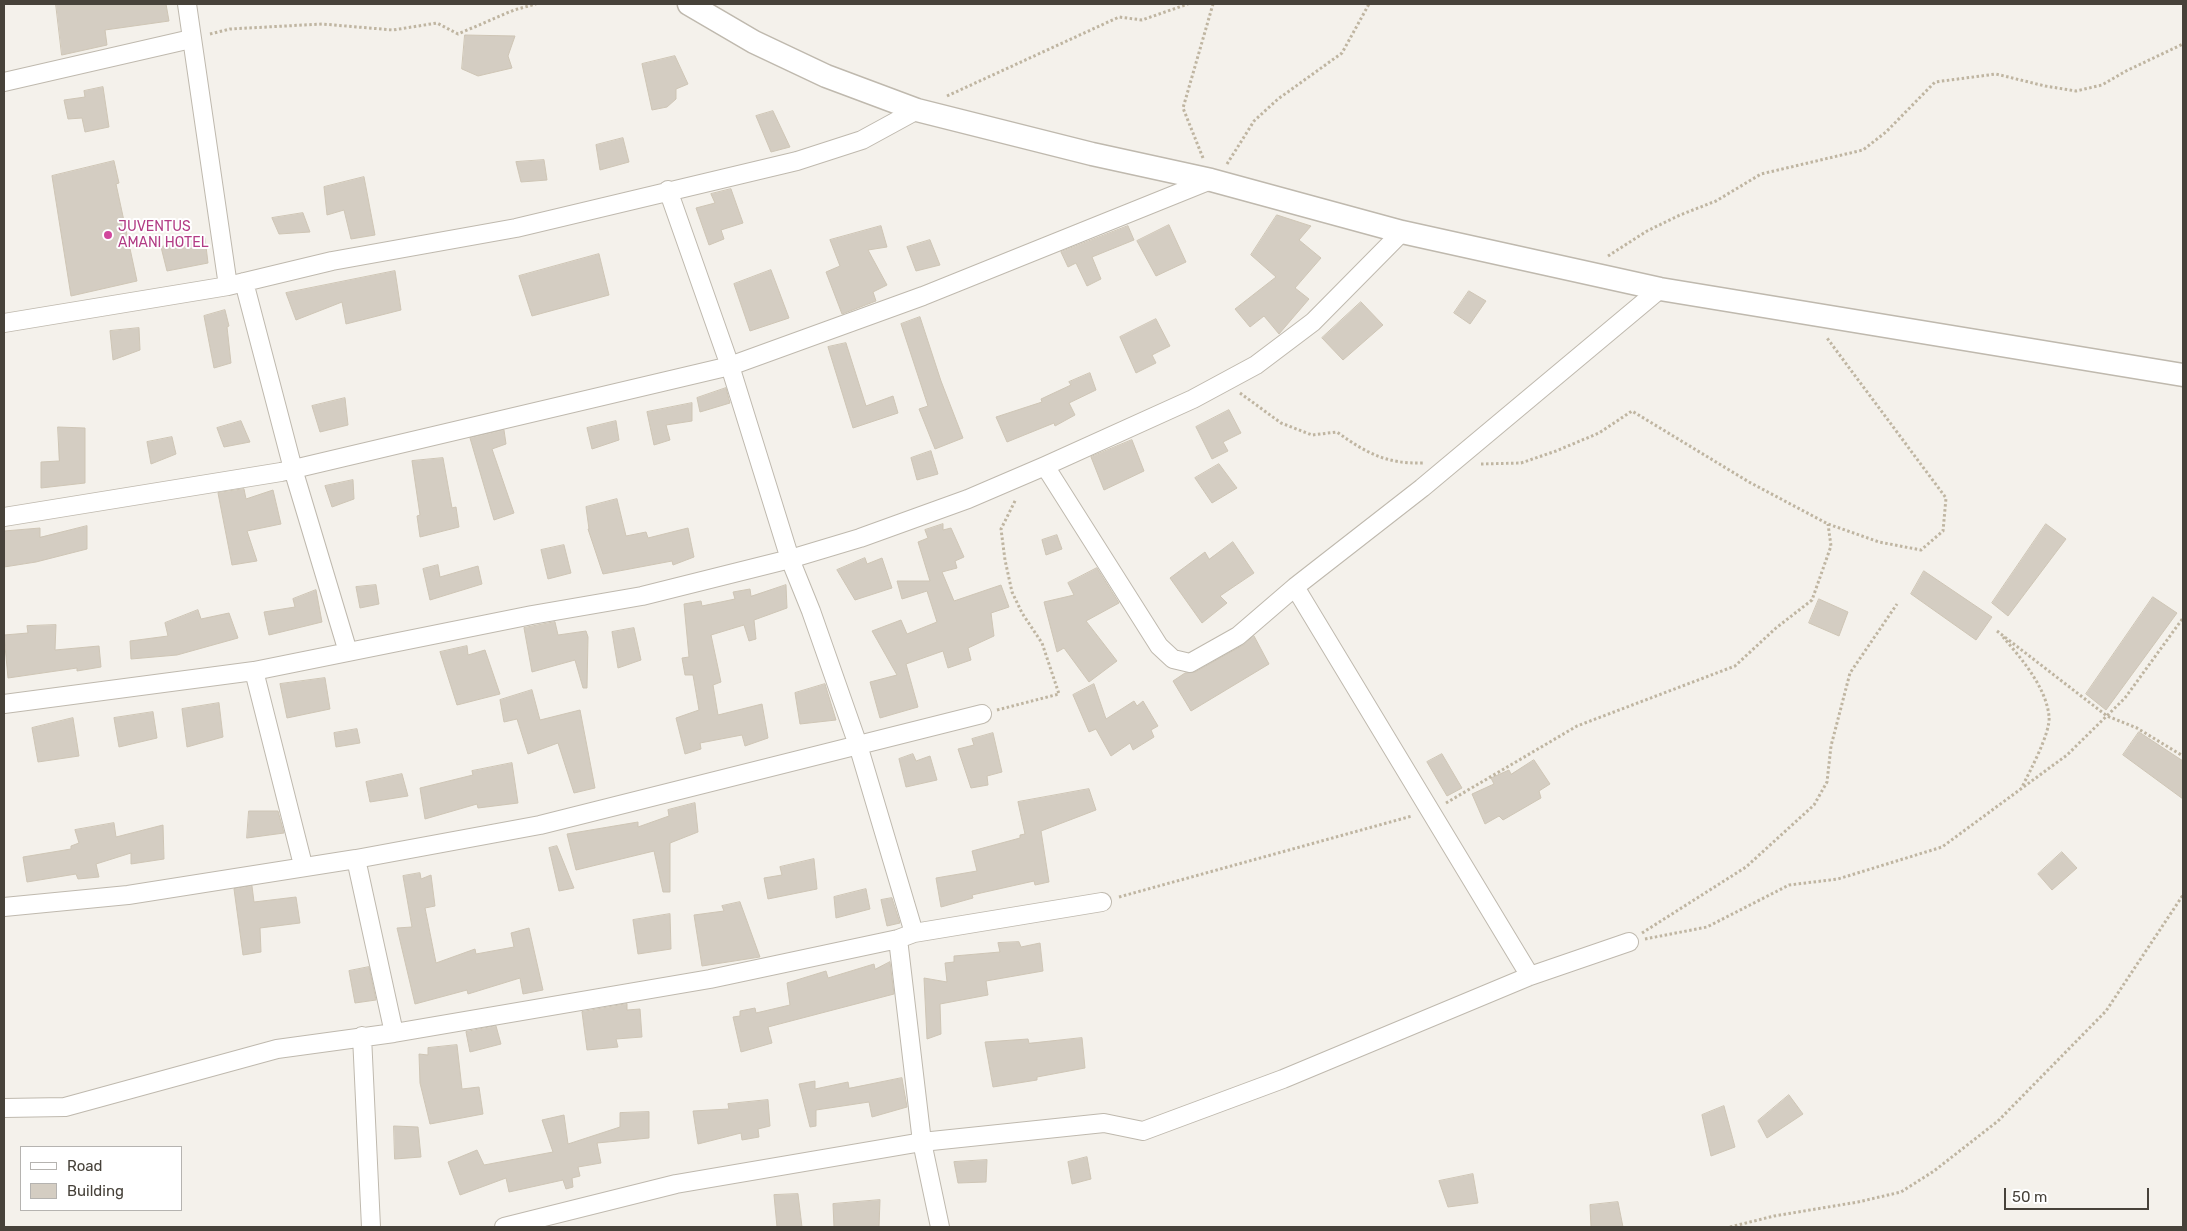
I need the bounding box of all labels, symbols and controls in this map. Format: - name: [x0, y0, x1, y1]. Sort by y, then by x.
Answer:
- place label: JUVENTUS AMANI HOTEL: [118, 219, 209, 252]
- marker: JUVENTUS AMANI HOTEL: [102, 229, 114, 241]
- legend: [20, 1146, 182, 1211]
- text: Road: [67, 1157, 103, 1175]
- scale bar: [2007, 1178, 2152, 1210]
- text: Building: [67, 1182, 124, 1200]
- text: 50 m: [2012, 1188, 2047, 1206]

